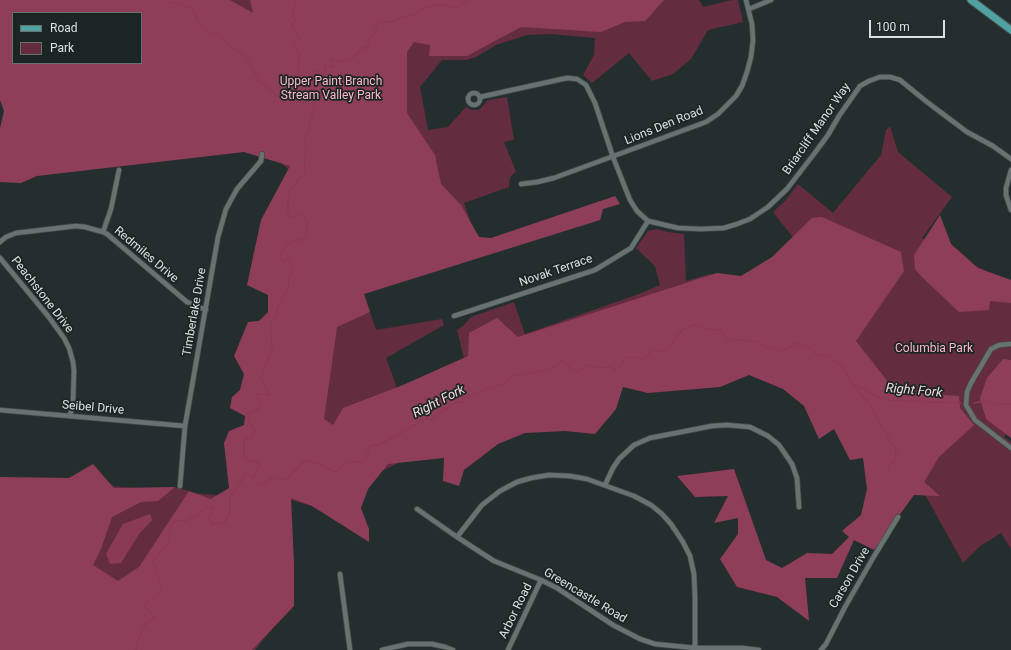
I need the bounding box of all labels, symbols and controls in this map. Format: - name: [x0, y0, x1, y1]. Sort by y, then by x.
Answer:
- legend: [12, 12, 142, 64]
- scale bar: [871, 12, 947, 38]
- text: 100 m: [876, 20, 910, 34]
- text: Road: [50, 21, 78, 35]
- text: Park: [50, 41, 74, 55]
- park label: Upper Paint Branch Stream Valley Park: [280, 75, 382, 103]
- street label: Briarcliff Manor Way: [780, 80, 854, 178]
- street label: Lions Den Road: [623, 104, 705, 148]
- street label: Redmiles Drive: [111, 224, 181, 286]
- street label: Novak Terrace: [517, 252, 595, 290]
- street label: Peachstone Drive: [8, 254, 76, 336]
- street label: Timberlake Drive: [180, 267, 210, 357]
- park label: Columbia Park: [895, 342, 973, 356]
- water label: Right Fork: [885, 381, 943, 401]
- water label: Right Fork: [410, 382, 468, 422]
- street label: Seibel Drive: [61, 398, 125, 418]
- street label: Carson Drive: [827, 545, 873, 611]
- street label: Greencastle Road: [541, 566, 629, 626]
- street label: Arbor Road: [496, 581, 536, 641]

